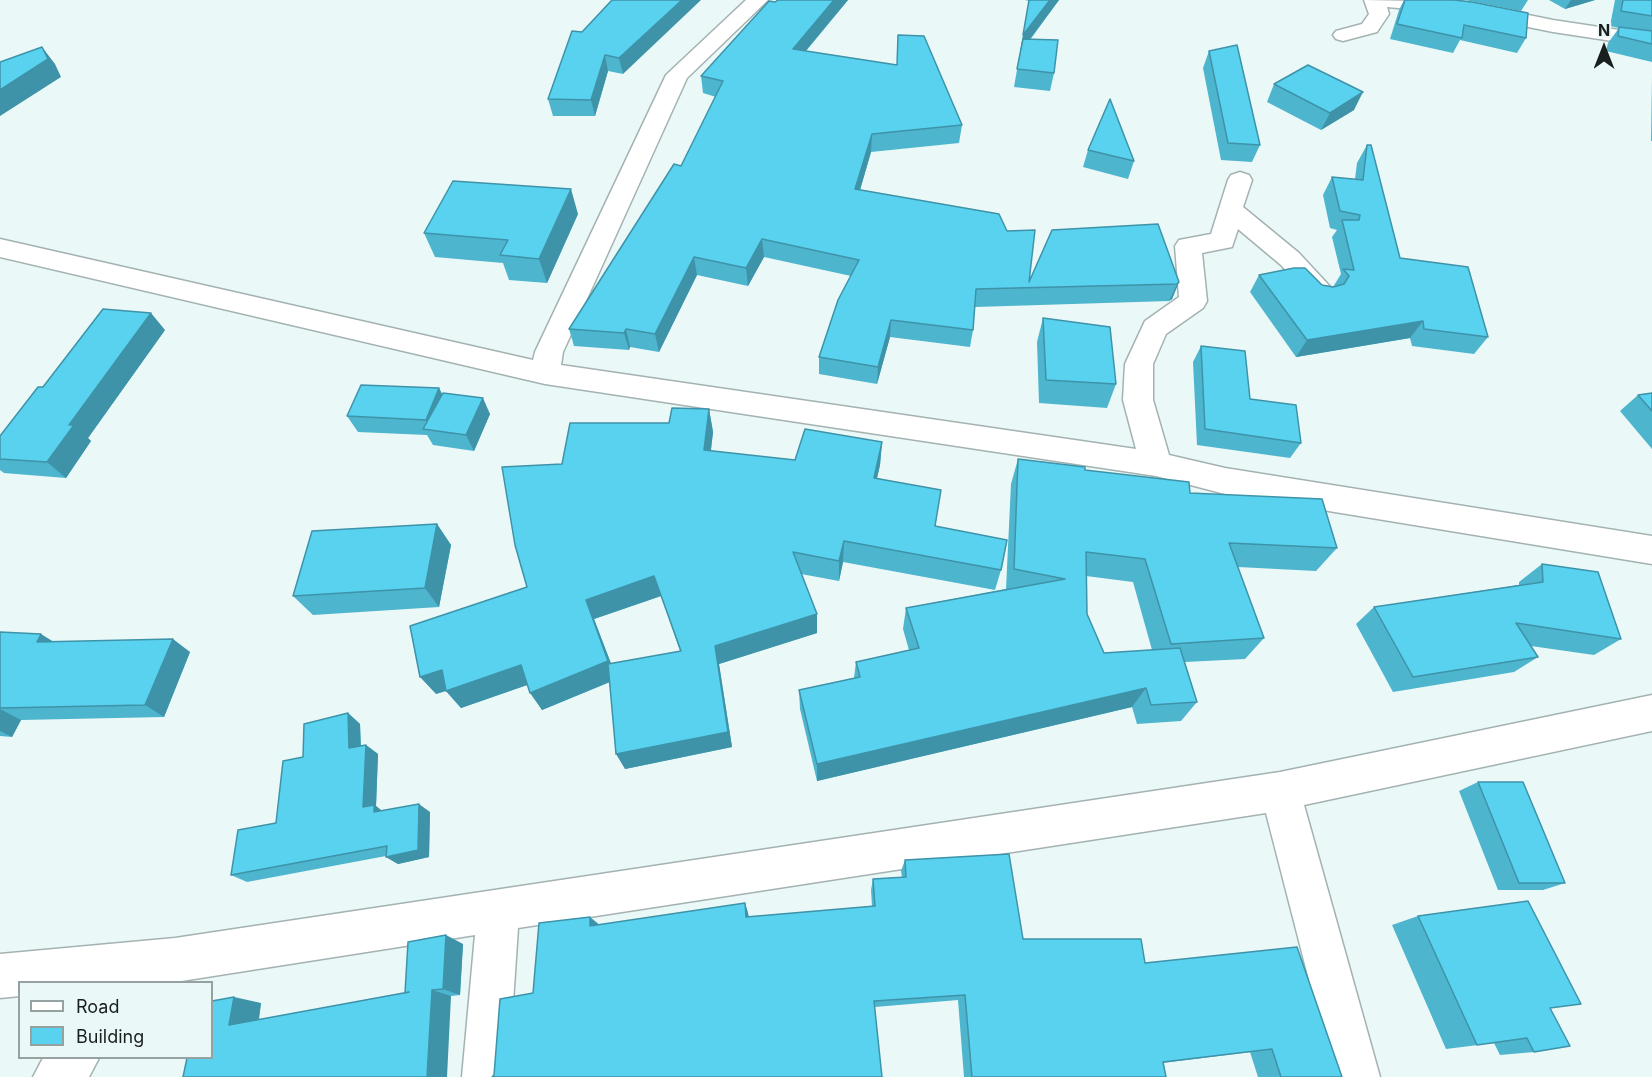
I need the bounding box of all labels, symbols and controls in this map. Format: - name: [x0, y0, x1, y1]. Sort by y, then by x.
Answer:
- north arrow: [1574, 18, 1634, 78]
- text: N: [1598, 20, 1610, 40]
- legend: [18, 981, 213, 1059]
- text: Road: [76, 996, 119, 1017]
- text: Building: [76, 1026, 144, 1047]

